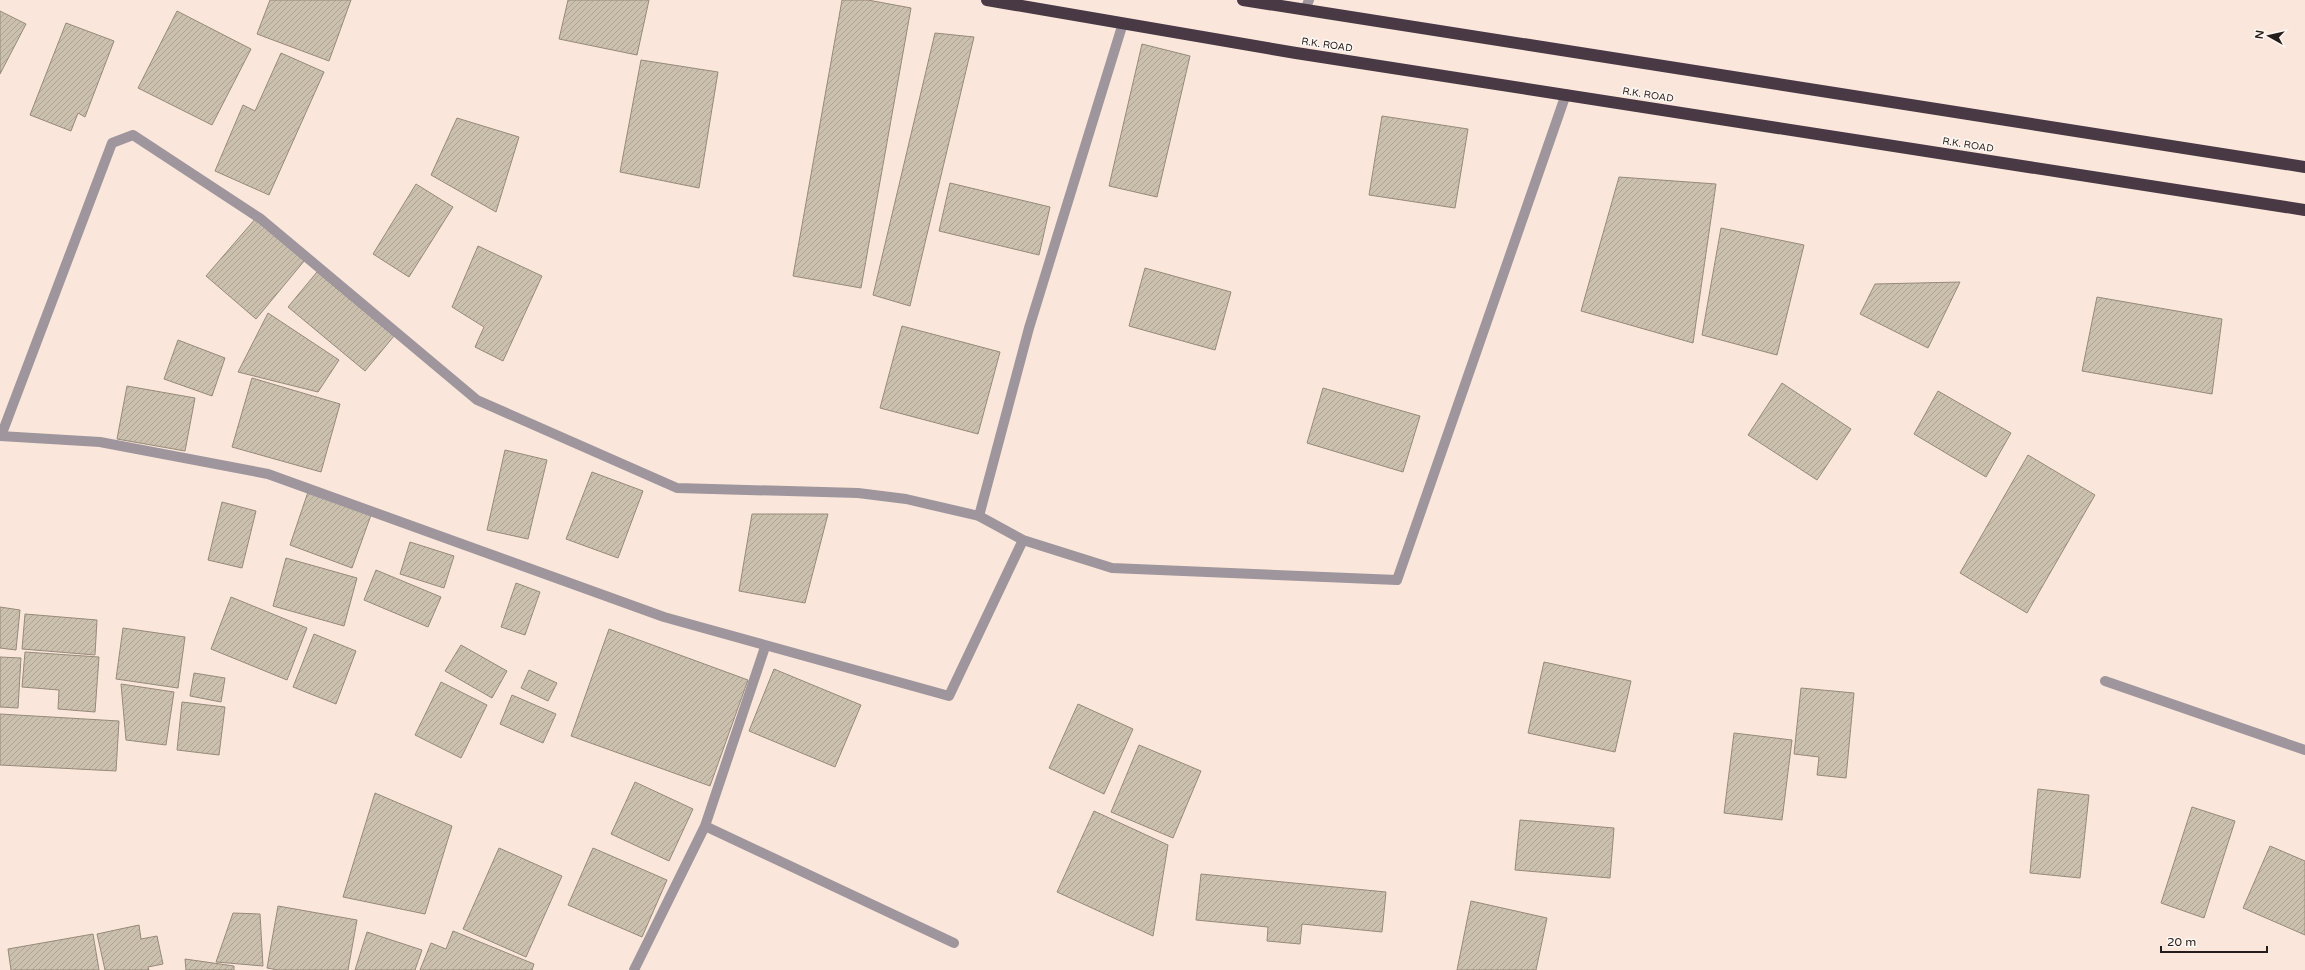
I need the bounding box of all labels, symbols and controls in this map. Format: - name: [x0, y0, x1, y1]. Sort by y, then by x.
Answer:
- north arrow: [2249, 16, 2289, 56]
- text: N: [2253, 29, 2267, 40]
- street label: R.K. ROAD: [1301, 35, 1353, 55]
- street label: R.K. ROAD: [1622, 85, 1674, 105]
- street label: R.K. ROAD: [1942, 135, 1994, 155]
- scale bar: [2161, 928, 2267, 954]
- text: 20 m: [2167, 935, 2196, 949]

